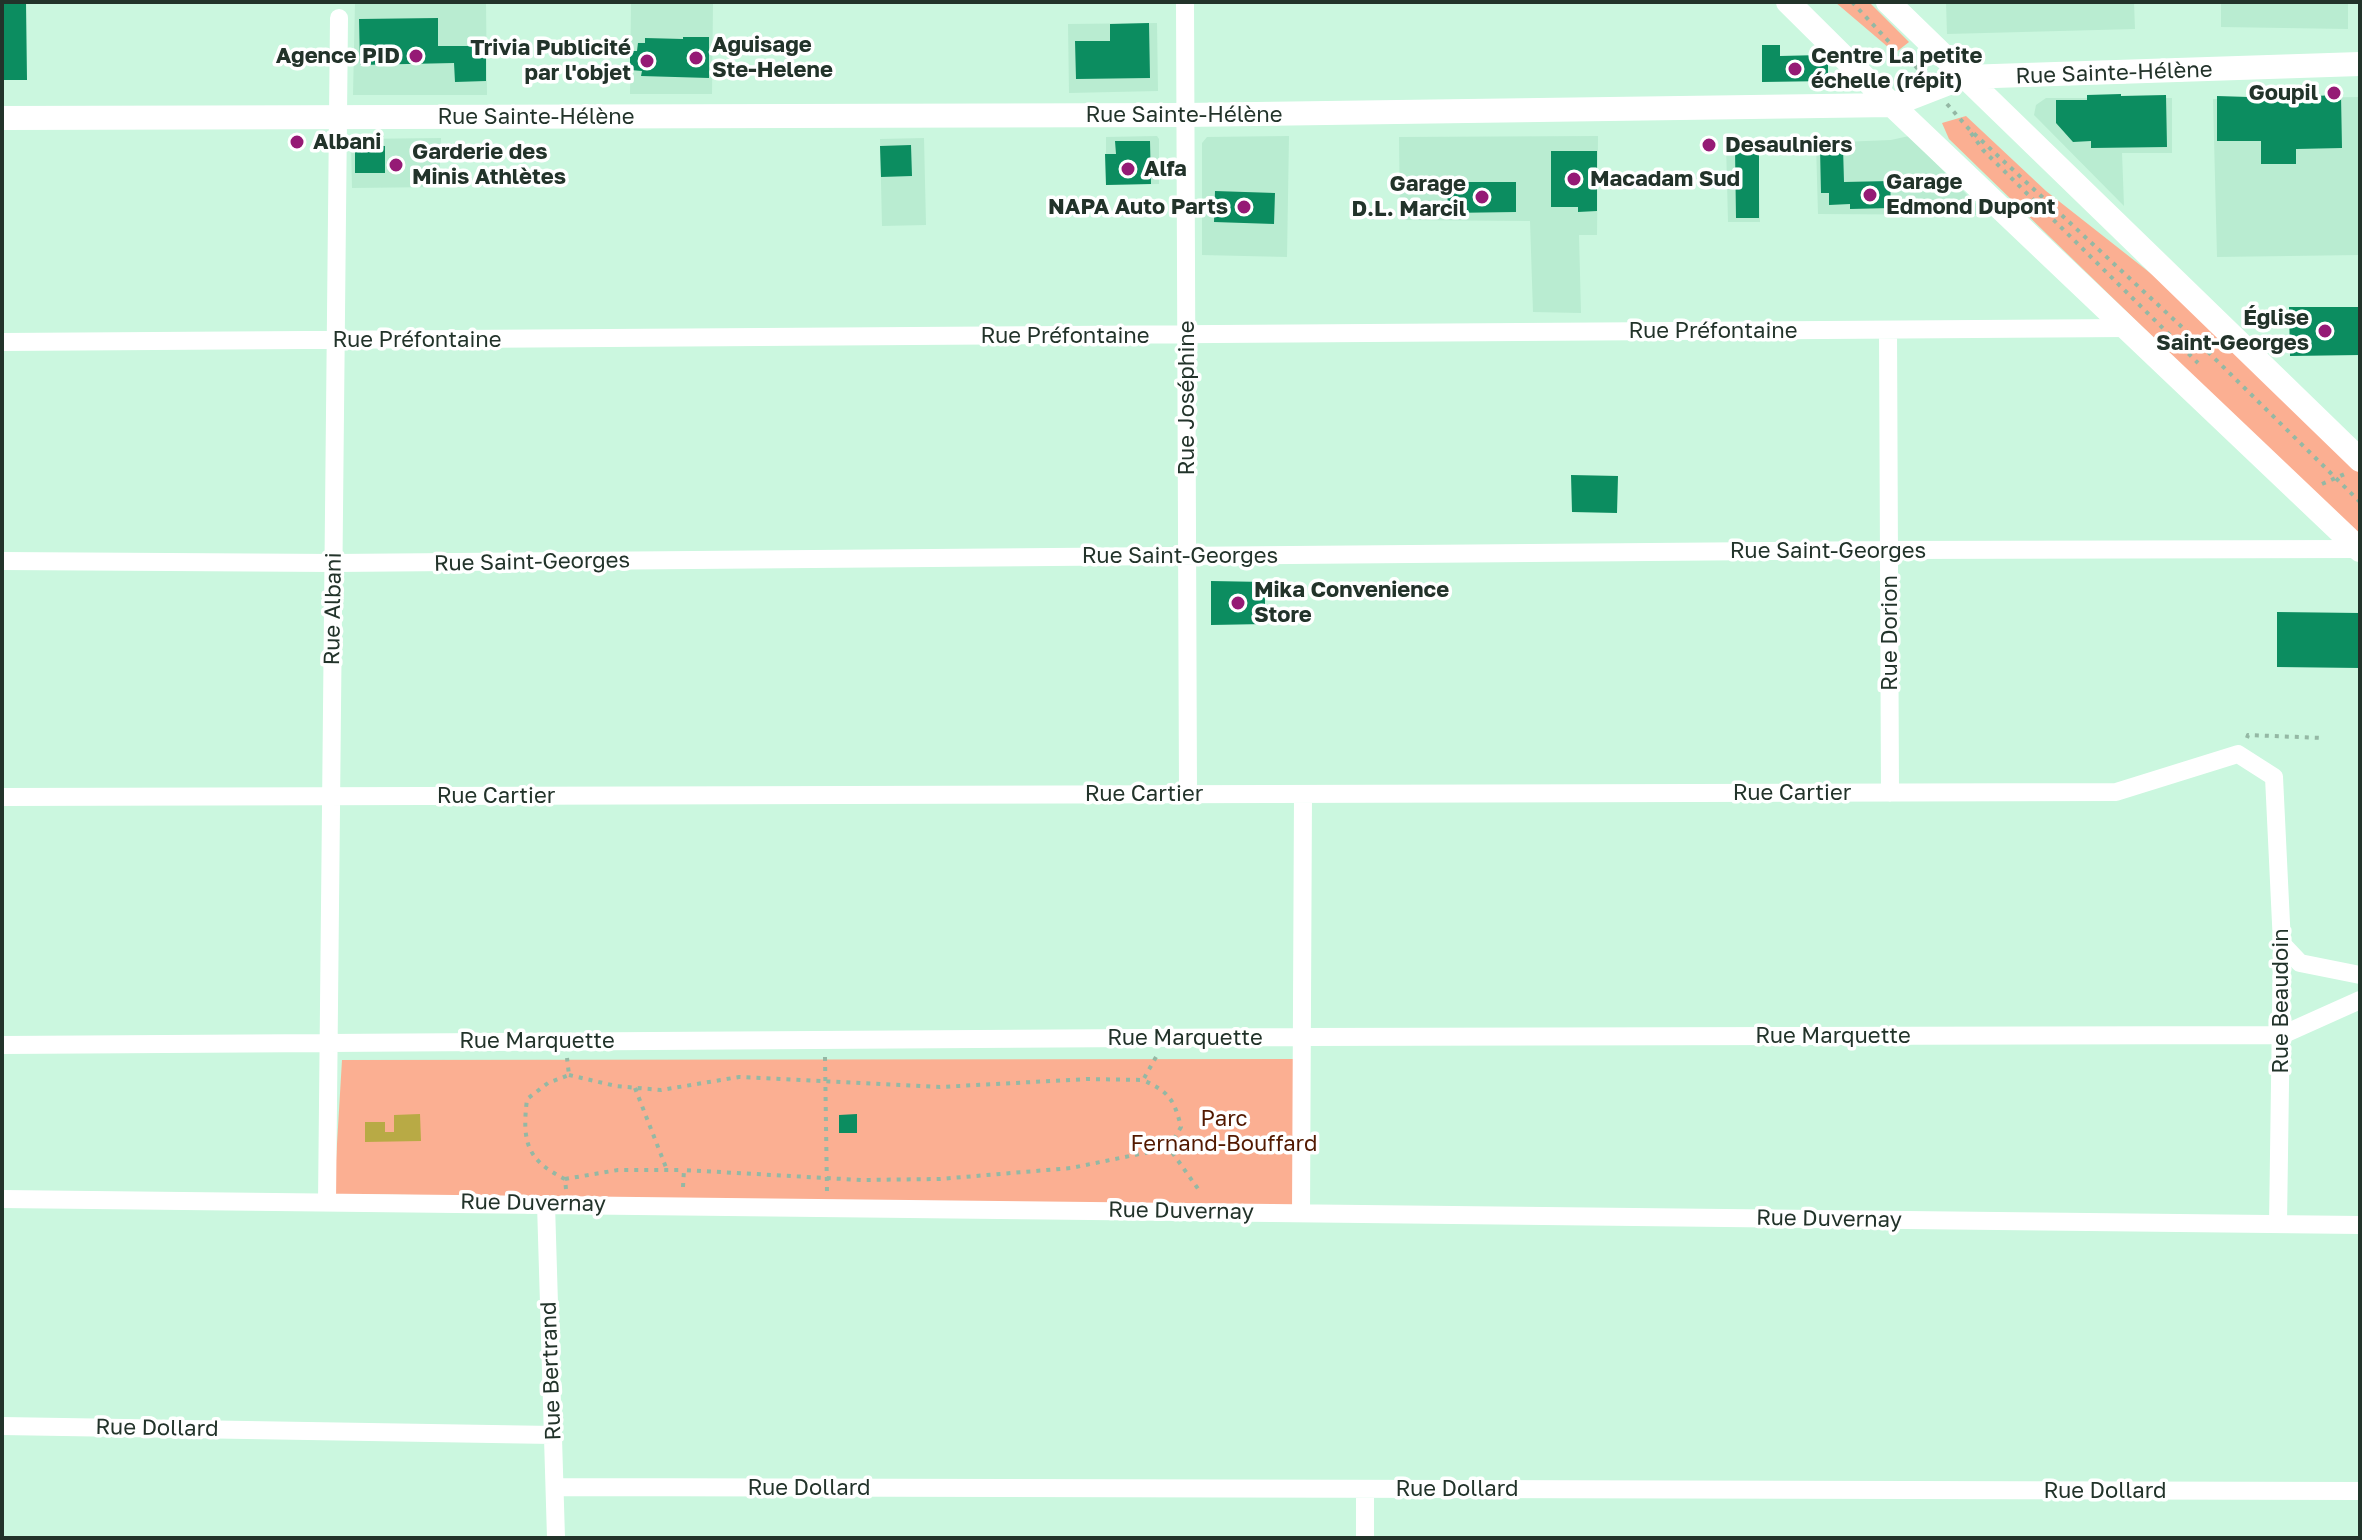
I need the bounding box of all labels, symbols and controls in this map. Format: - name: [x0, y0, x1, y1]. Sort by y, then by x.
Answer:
- place label: Aguisage Ste-Helene: [712, 32, 833, 84]
- place label: Trivia Publicité par l'objet: [470, 35, 631, 86]
- place label: Agence PID: [276, 43, 400, 69]
- place label: Centre La petite échelle (répit): [1811, 43, 1982, 94]
- marker: Agence PID: [407, 47, 425, 65]
- marker: Aguisage Ste-Helene: [687, 49, 705, 67]
- marker: Trivia Publicité par l'objet: [638, 52, 656, 70]
- street label: Rue Sainte-Hélène: [2015, 56, 2213, 90]
- marker: Centre La petite échelle (répit): [1786, 60, 1804, 78]
- place label: Goupil: [2249, 80, 2318, 106]
- marker: Goupil: [2325, 84, 2343, 102]
- street label: Rue Sainte-Hélène: [1085, 102, 1283, 128]
- street label: Rue Sainte-Hélène: [437, 104, 635, 130]
- place label: Albani: [313, 129, 381, 155]
- place label: Desaulniers: [1725, 132, 1852, 158]
- marker: Albani: [288, 133, 306, 151]
- marker: Desaulniers: [1700, 136, 1718, 154]
- place label: Garderie des Minis Athlètes: [412, 139, 566, 190]
- marker: Garderie des Minis Athlètes: [387, 156, 405, 174]
- place label: Alfa: [1144, 156, 1187, 182]
- marker: Alfa: [1119, 160, 1137, 178]
- place label: Macadam Sud: [1590, 166, 1740, 192]
- place label: Garage Edmond Dupont: [1886, 169, 2056, 220]
- marker: Macadam Sud: [1565, 170, 1583, 188]
- place label: Garage D.L. Marcil: [1352, 171, 1466, 222]
- marker: Garage Edmond Dupont: [1861, 186, 1879, 204]
- marker: Garage D.L. Marcil: [1473, 188, 1491, 206]
- place label: NAPA Auto Parts: [1048, 194, 1228, 220]
- marker: NAPA Auto Parts: [1235, 198, 1253, 216]
- place label: Église Saint-Georges: [2156, 305, 2309, 356]
- street label: Rue Préfontaine: [1628, 318, 1798, 344]
- street label: Rue Joséphine: [1174, 320, 1200, 476]
- marker: Église Saint-Georges: [2316, 322, 2334, 340]
- street label: Rue Préfontaine: [980, 323, 1150, 349]
- street label: Rue Préfontaine: [332, 327, 502, 353]
- street label: Rue Saint-Georges: [1730, 538, 1926, 564]
- street label: Rue Saint-Georges: [1082, 543, 1278, 569]
- street label: Rue Saint-Georges: [434, 547, 630, 577]
- street label: Rue Albani: [319, 552, 347, 666]
- street label: Rue Dorion: [1877, 575, 1903, 691]
- place label: Mika Convenience Store: [1254, 577, 1449, 628]
- marker: Mika Convenience Store: [1229, 594, 1247, 612]
- street label: Rue Cartier: [1733, 780, 1851, 806]
- street label: Rue Cartier: [1085, 781, 1203, 807]
- street label: Rue Cartier: [437, 783, 555, 809]
- street label: Rue Beaudoin: [2268, 928, 2294, 1074]
- street label: Rue Marquette: [1755, 1023, 1911, 1049]
- street label: Rue Marquette: [1107, 1025, 1263, 1051]
- street label: Rue Marquette: [459, 1028, 615, 1054]
- park label: Parc Fernand-Bouffard: [1131, 1106, 1317, 1158]
- street label: Rue Duvernay: [460, 1189, 606, 1217]
- street label: Rue Duvernay: [1108, 1197, 1254, 1225]
- street label: Rue Duvernay: [1756, 1205, 1902, 1233]
- street label: Rue Bertrand: [535, 1301, 567, 1441]
- street label: Rue Dollard: [95, 1414, 219, 1442]
- street label: Rue Dollard: [747, 1475, 871, 1501]
- street label: Rue Dollard: [1395, 1476, 1519, 1502]
- street label: Rue Dollard: [2043, 1478, 2167, 1504]

